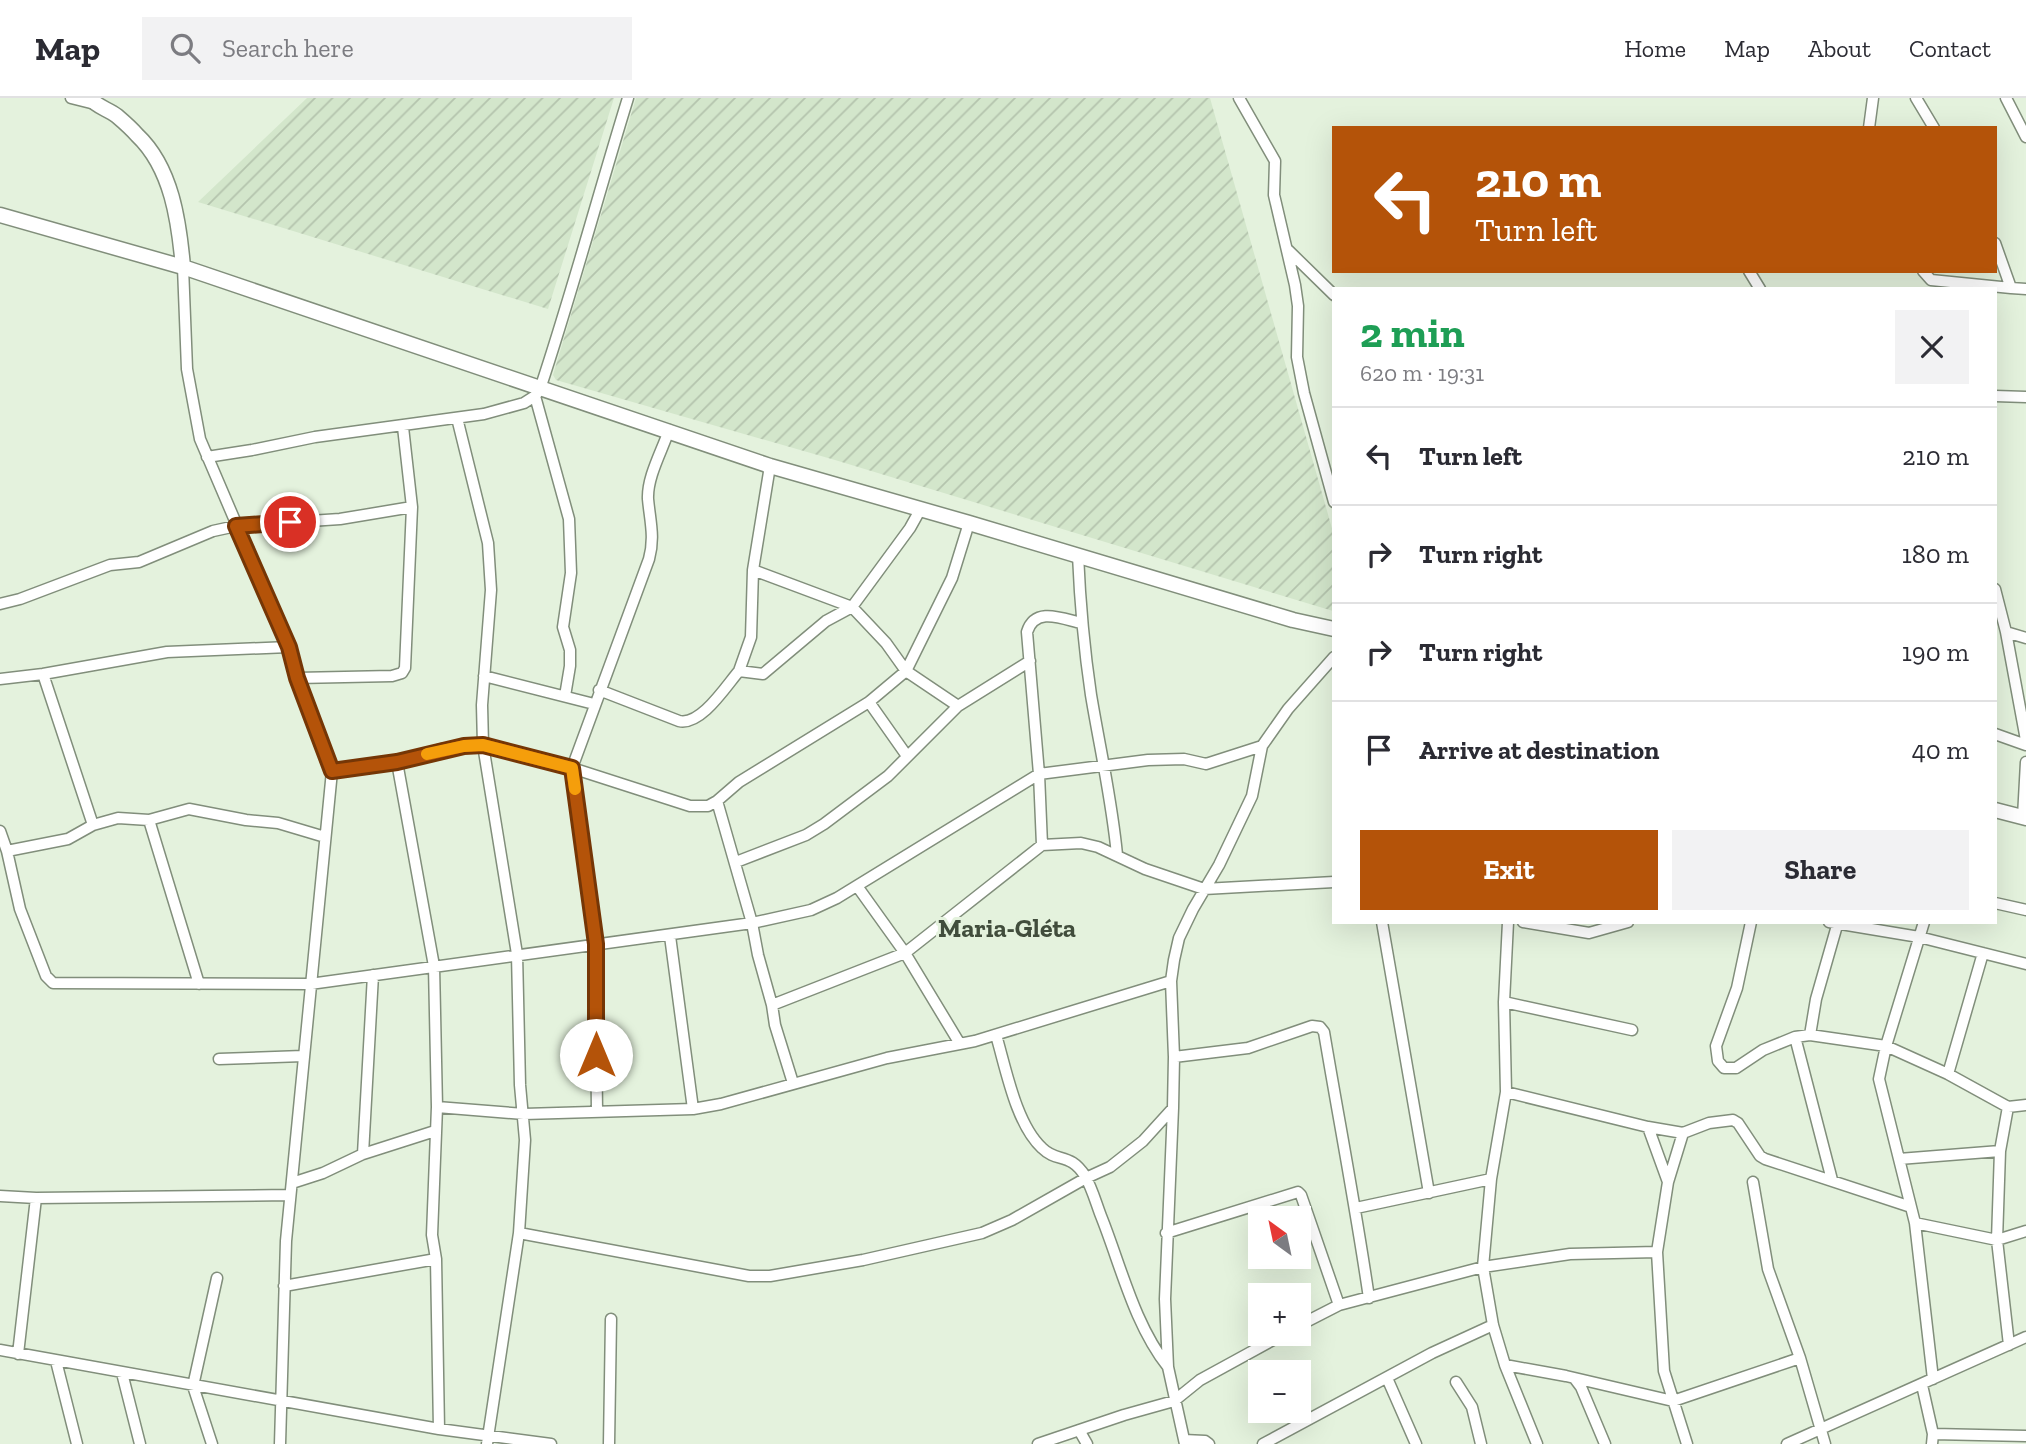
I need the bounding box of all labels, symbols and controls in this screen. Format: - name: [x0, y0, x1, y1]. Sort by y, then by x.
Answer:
- search box: [142, 17, 632, 80]
- text: Map: [35, 29, 100, 68]
- icon: search: [166, 29, 204, 67]
- text: Search here: [222, 32, 354, 64]
- text: Home: [1624, 34, 1686, 63]
- text: Map: [1724, 34, 1770, 63]
- text: About: [1808, 34, 1871, 63]
- text: Contact: [1909, 34, 1991, 63]
- text: 210 m: [1475, 151, 1601, 210]
- icon: left: [1360, 154, 1451, 245]
- text: Turn left: [1475, 211, 1597, 249]
- text: 2 min: [1360, 307, 1465, 358]
- button: close: [1895, 310, 1969, 384]
- text: 620 m · 19:31: [1360, 359, 1484, 387]
- icon: left: [1360, 437, 1398, 475]
- text: Turn left: [1419, 440, 1522, 472]
- text: 210 m: [1902, 440, 1969, 472]
- pin: [260, 492, 320, 552]
- icon: arrive: [271, 503, 309, 541]
- icon: right: [1360, 535, 1398, 573]
- text: Turn right: [1419, 538, 1542, 570]
- text: 180 m: [1902, 538, 1969, 570]
- icon: right: [1360, 633, 1398, 671]
- text: Turn right: [1419, 636, 1542, 668]
- text: 190 m: [1902, 636, 1969, 668]
- icon: arrive: [1360, 731, 1398, 769]
- text: Arrive at destination: [1419, 734, 1659, 766]
- text: 40 m: [1912, 734, 1969, 766]
- button: Exit: [1360, 830, 1658, 910]
- button: Share: [1672, 830, 1969, 910]
- district label: Maria-Gléta: [938, 912, 1076, 944]
- position arrow: [559, 1018, 633, 1092]
- north arrow: [1248, 1206, 1311, 1269]
- map controls: [1248, 1206, 1311, 1423]
- button: +: [1248, 1283, 1311, 1346]
- button: −: [1248, 1360, 1311, 1423]

